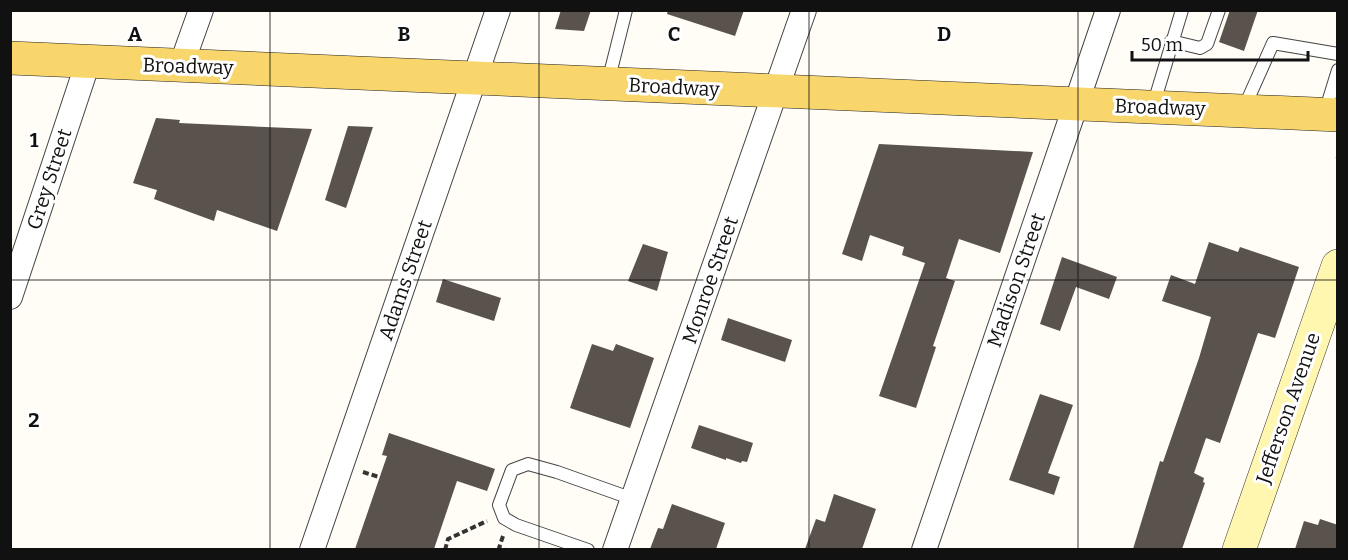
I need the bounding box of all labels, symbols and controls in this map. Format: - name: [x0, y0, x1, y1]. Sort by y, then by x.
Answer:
- text: A: [128, 22, 143, 46]
- text: B: [398, 22, 411, 46]
- text: C: [668, 22, 680, 46]
- text: D: [937, 22, 951, 46]
- scale bar: [1132, 24, 1308, 62]
- text: 50 m: [1141, 34, 1183, 56]
- street label: Broadway: [142, 52, 234, 80]
- street label: Broadway: [628, 73, 721, 101]
- street label: Broadway: [1114, 93, 1206, 121]
- street label: Grey Street: [21, 126, 77, 232]
- text: 1: [30, 128, 39, 152]
- street label: Madison Street: [982, 210, 1050, 350]
- street label: Monroe Street: [677, 213, 743, 347]
- street label: Adams Street: [373, 217, 437, 343]
- street label: Jefferson Avenue: [1251, 329, 1325, 488]
- text: 2: [28, 408, 40, 432]

